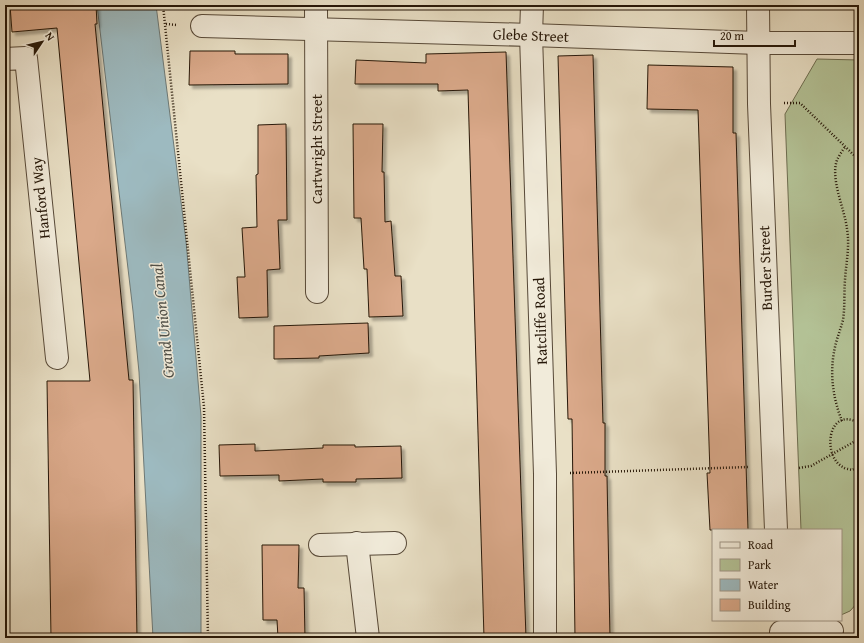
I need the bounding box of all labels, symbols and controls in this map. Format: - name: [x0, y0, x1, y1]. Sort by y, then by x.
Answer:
- north arrow: [22, 22, 62, 62]
- scale bar: [714, 22, 795, 48]
- street label: Glebe Street: [493, 23, 570, 47]
- text: 20 m: [720, 27, 744, 44]
- text: N: [42, 29, 59, 44]
- street label: Cartwright Street: [306, 93, 327, 204]
- street label: Hanford Way: [25, 156, 55, 240]
- street label: Burder Street: [753, 224, 777, 311]
- water label: Grand Union Canal: [144, 262, 180, 379]
- street label: Ratcliffe Road: [528, 277, 552, 365]
- legend: [712, 529, 842, 621]
- text: Road: [748, 536, 774, 553]
- text: Park: [748, 556, 772, 573]
- text: Water: [748, 576, 778, 593]
- text: Building: [748, 596, 791, 613]

